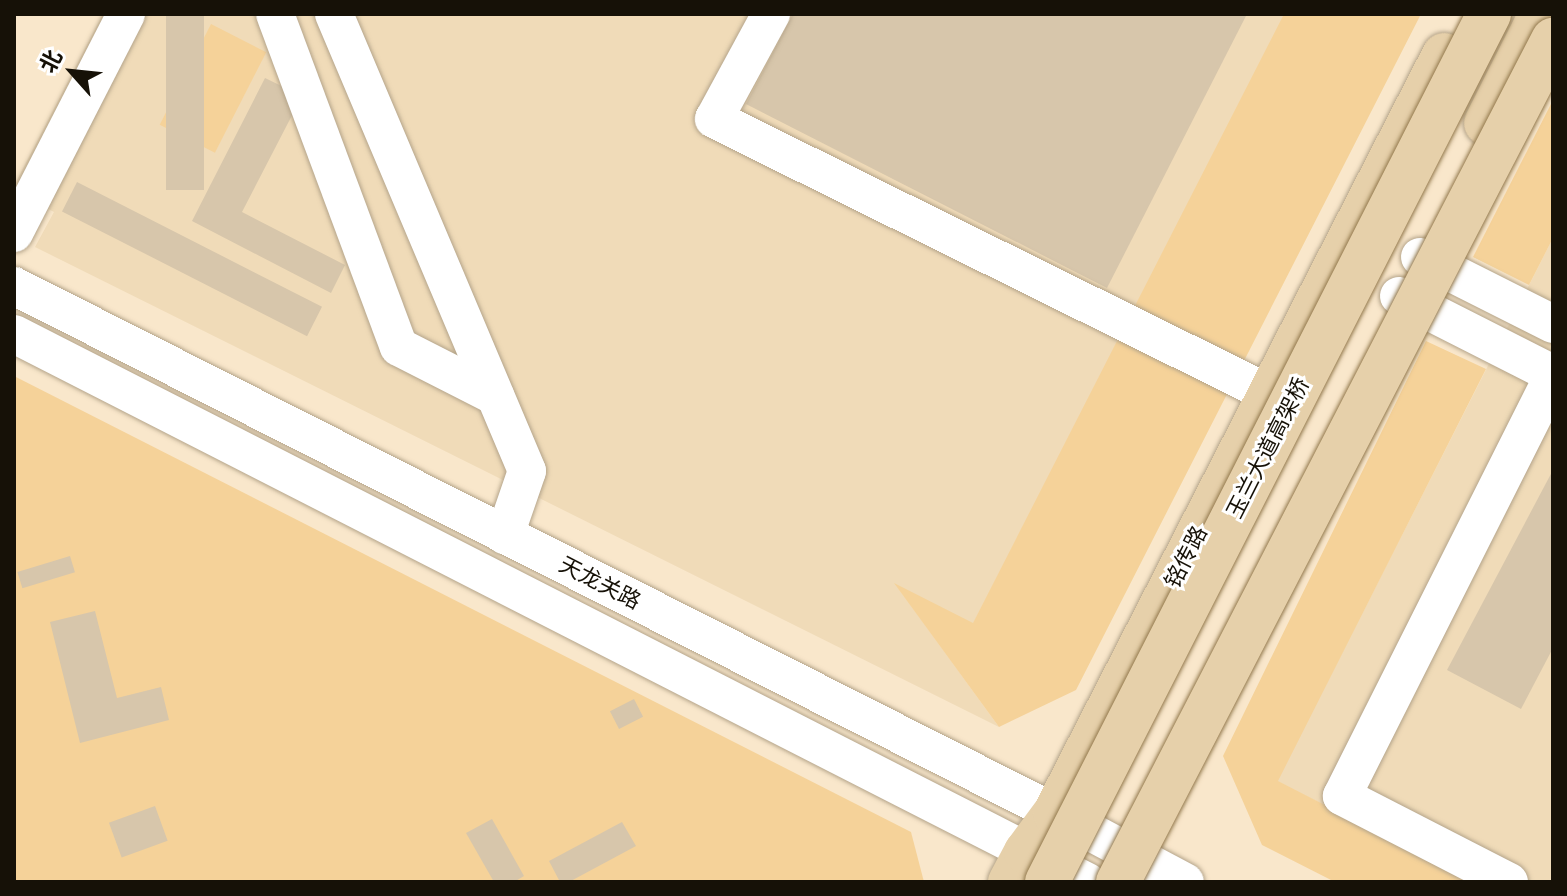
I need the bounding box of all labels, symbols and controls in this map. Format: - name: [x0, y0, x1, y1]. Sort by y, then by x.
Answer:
- north arrow: [32, 32, 112, 112]
- text: 北: [33, 45, 68, 77]
- street label: 玉兰大道高架桥: [1221, 373, 1315, 523]
- street label: 铭传路: [1159, 522, 1213, 592]
- street label: 天龙关路: [555, 551, 645, 615]

